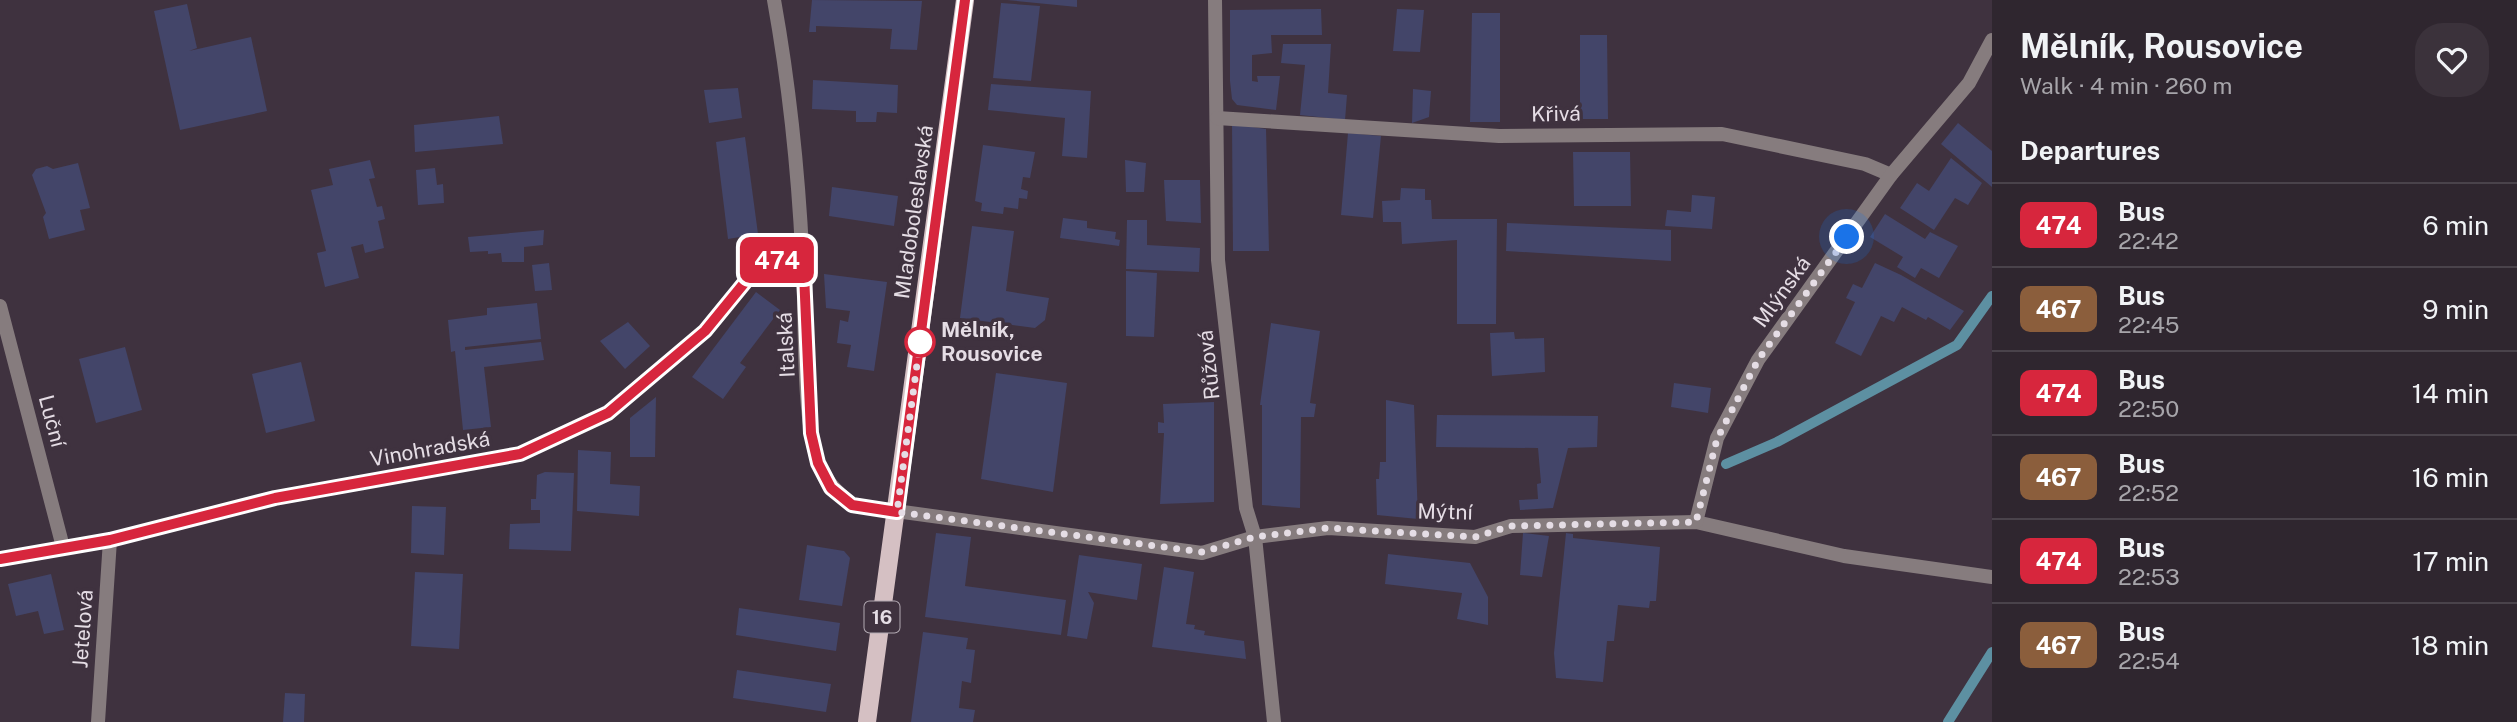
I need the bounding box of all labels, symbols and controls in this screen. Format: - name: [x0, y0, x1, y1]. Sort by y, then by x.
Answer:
- button: heart: [2415, 23, 2489, 97]
- text: Mělník, Rousovice: [2020, 27, 2303, 65]
- text: Walk · 4 min · 260 m: [2020, 72, 2233, 99]
- street label: Křivá: [1531, 101, 1581, 126]
- street label: Mladoboleslavská: [889, 123, 938, 300]
- text: Departures: [2020, 135, 2160, 166]
- text: Bus: [2118, 196, 2165, 227]
- text: 6 min: [2422, 210, 2489, 241]
- text: 474: [2035, 211, 2082, 239]
- your location: [1829, 219, 1864, 254]
- text: 22:42: [2118, 227, 2179, 254]
- line badge: 474: [737, 237, 817, 283]
- text: 474: [754, 246, 800, 274]
- street label: Mlýnská: [1748, 251, 1816, 332]
- text: Bus: [2118, 280, 2165, 311]
- text: 9 min: [2422, 294, 2489, 325]
- text: 467: [2035, 295, 2082, 323]
- text: 22:45: [2118, 311, 2179, 338]
- street label: Italská: [771, 312, 800, 378]
- place label: Mělník, Rousovice: [941, 317, 1043, 366]
- marker: Mělník, Rousovice: [905, 327, 935, 357]
- street label: Růžová: [1192, 329, 1225, 401]
- text: Bus: [2118, 364, 2165, 395]
- text: 14 min: [2412, 378, 2489, 409]
- text: 474: [2035, 379, 2082, 407]
- street label: Luční: [34, 392, 72, 451]
- text: 22:50: [2118, 395, 2179, 422]
- street label: Vinohradská: [368, 426, 492, 471]
- text: Bus: [2118, 448, 2165, 479]
- text: 16 min: [2412, 462, 2489, 493]
- text: 467: [2035, 463, 2082, 491]
- text: 22:52: [2118, 479, 2179, 506]
- street label: Mýtní: [1417, 499, 1474, 524]
- text: Bus: [2118, 532, 2165, 563]
- text: 17 min: [2412, 546, 2489, 577]
- text: 474: [2035, 547, 2082, 575]
- text: 22:53: [2118, 563, 2180, 590]
- street label: Jetelová: [67, 589, 98, 669]
- road number: 16: [864, 602, 900, 632]
- text: Bus: [2118, 616, 2165, 647]
- text: 18 min: [2411, 630, 2489, 661]
- text: 467: [2035, 631, 2082, 659]
- text: 22:54: [2118, 647, 2180, 674]

